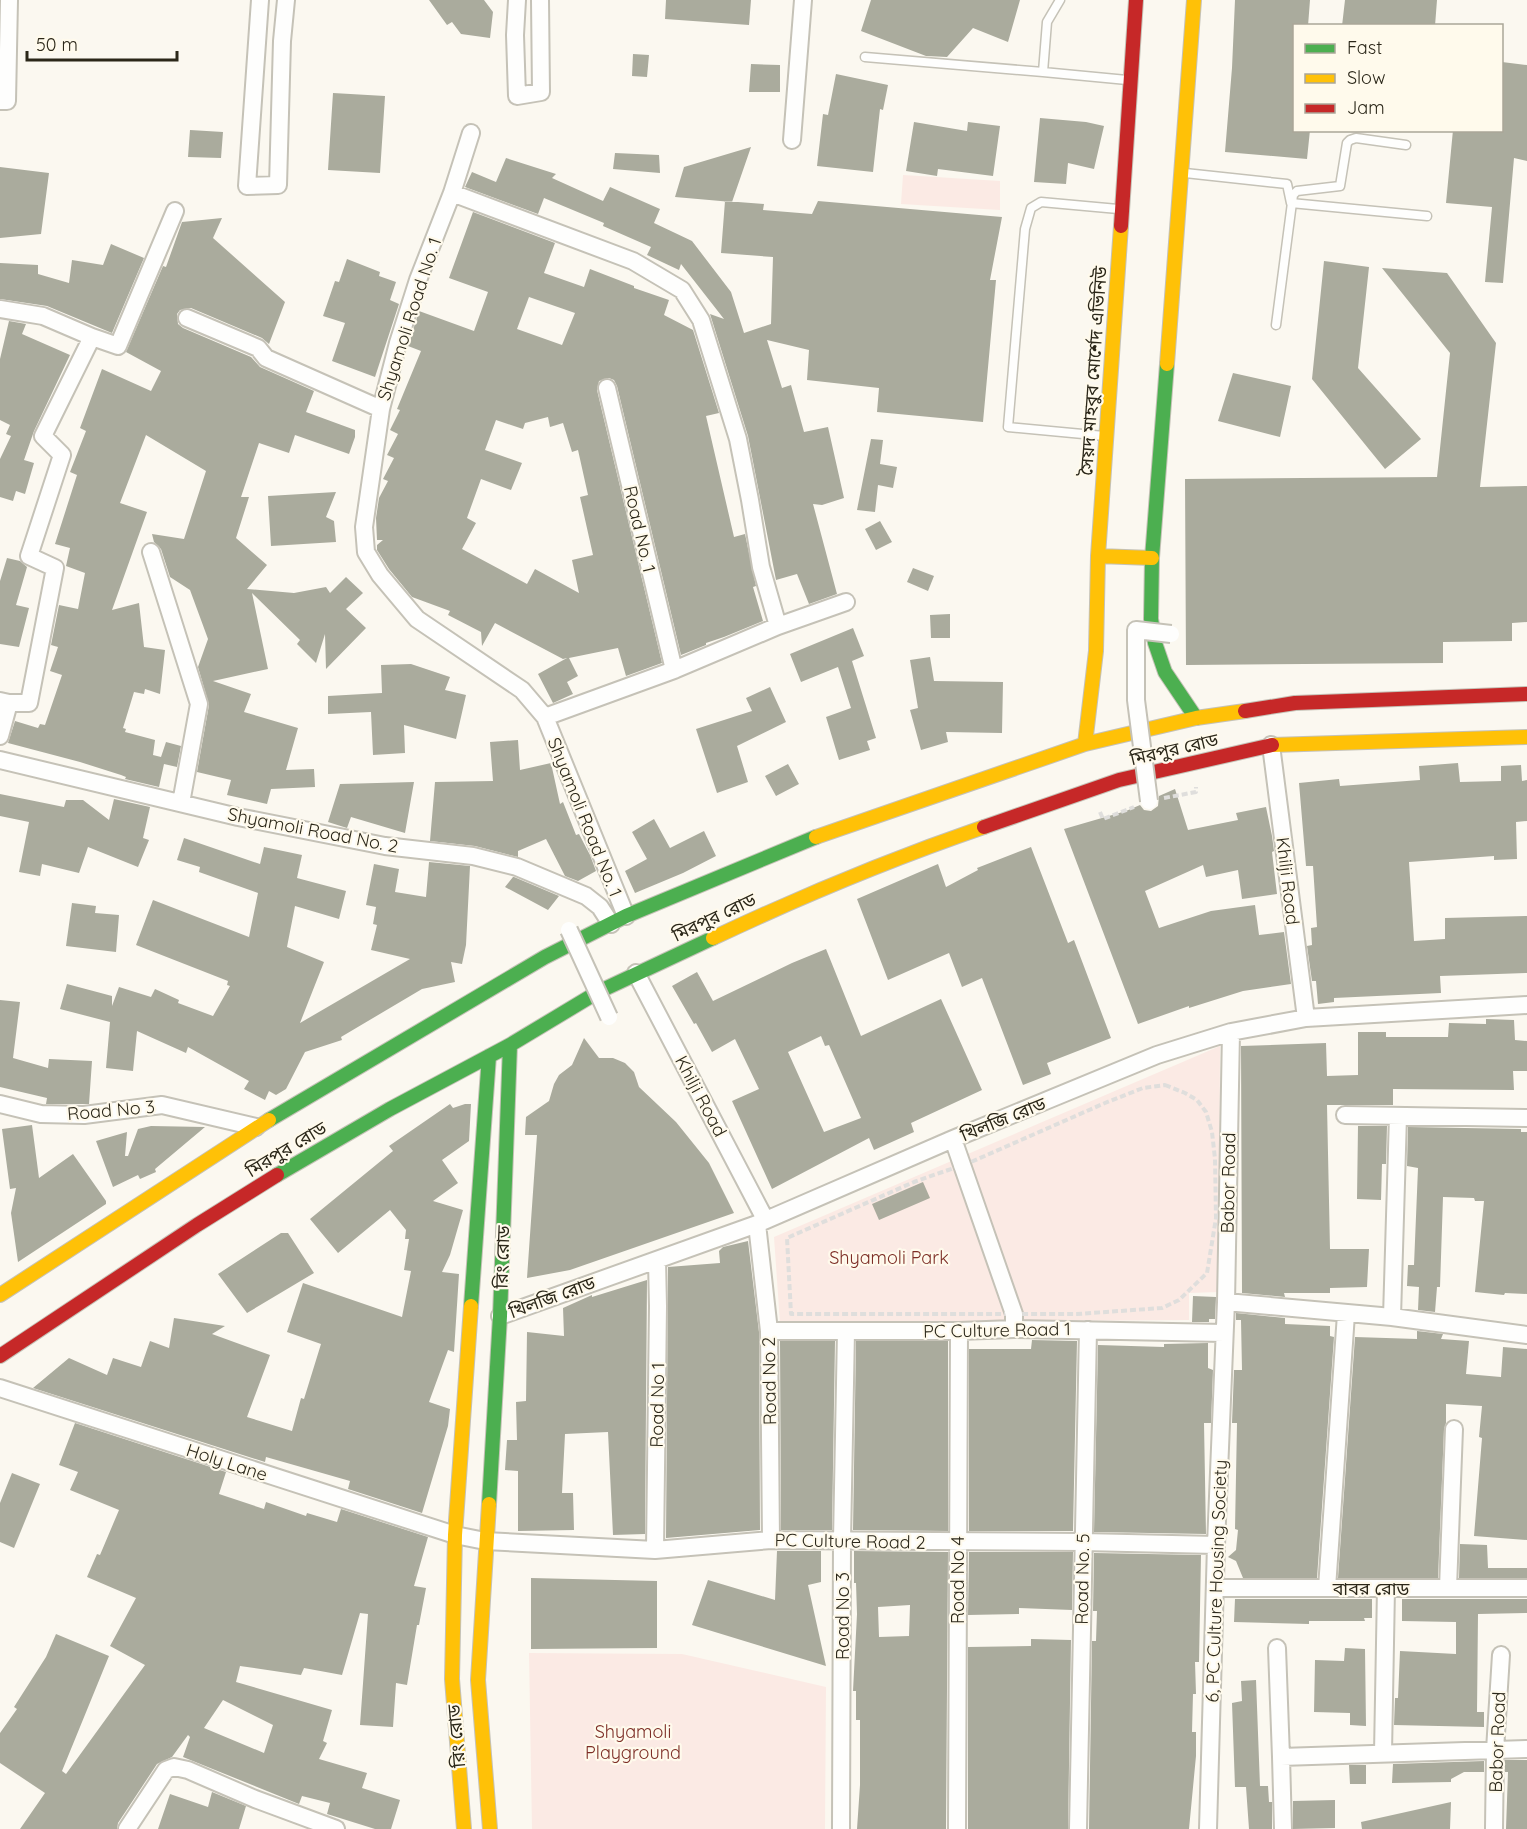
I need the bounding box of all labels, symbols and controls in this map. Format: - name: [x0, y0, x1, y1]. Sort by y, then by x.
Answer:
- scale bar: [27, 24, 177, 62]
- legend: [1293, 24, 1503, 132]
- text: 50 m: [36, 33, 78, 56]
- text: Fast: [1347, 36, 1382, 59]
- text: Slow: [1347, 66, 1385, 89]
- text: Jam: [1347, 96, 1385, 119]
- street label: Shyamoli Road No. 1: [372, 235, 446, 403]
- street label: সৈয়দ মাহবুব মোর্শেদ এভিনিউ: [1074, 265, 1112, 477]
- street label: Road No. 1: [619, 483, 661, 575]
- street label: মিরপুর রোড: [1127, 728, 1221, 771]
- street label: Shyamoli Road No. 1: [543, 734, 627, 900]
- street label: Shyamoli Road No. 2: [226, 802, 400, 858]
- street label: Khilji Road: [1271, 836, 1305, 926]
- street label: মিরপুর রোড: [667, 888, 760, 947]
- street label: Khilji Road: [670, 1052, 732, 1140]
- street label: খিলজি রোড: [956, 1091, 1049, 1147]
- street label: Road No 3: [66, 1095, 156, 1125]
- street label: মিরপুর রোড: [241, 1116, 331, 1183]
- street label: Babor Road: [1216, 1132, 1240, 1234]
- street label: রিং রোড: [489, 1225, 515, 1290]
- park label: Shyamoli Park: [829, 1246, 949, 1269]
- street label: খিলজি রোড: [505, 1271, 598, 1324]
- street label: PC Culture Road 1: [923, 1317, 1071, 1343]
- street label: Road No 2: [757, 1337, 781, 1425]
- street label: Road No 1: [645, 1362, 669, 1448]
- street label: Holy Lane: [184, 1438, 270, 1486]
- street label: 6, PC Culture Housing Society: [1200, 1459, 1232, 1703]
- street label: PC Culture Road 2: [774, 1528, 926, 1554]
- street label: Road No. 5: [1070, 1533, 1094, 1625]
- street label: Road No 4: [946, 1536, 969, 1624]
- street label: Road No 3: [831, 1572, 854, 1660]
- street label: বাবর রোড: [1332, 1577, 1410, 1600]
- street label: Babor Road: [1484, 1691, 1510, 1793]
- street label: রিং রোড: [442, 1703, 470, 1769]
- park label: Shyamoli Playground: [585, 1720, 681, 1764]

